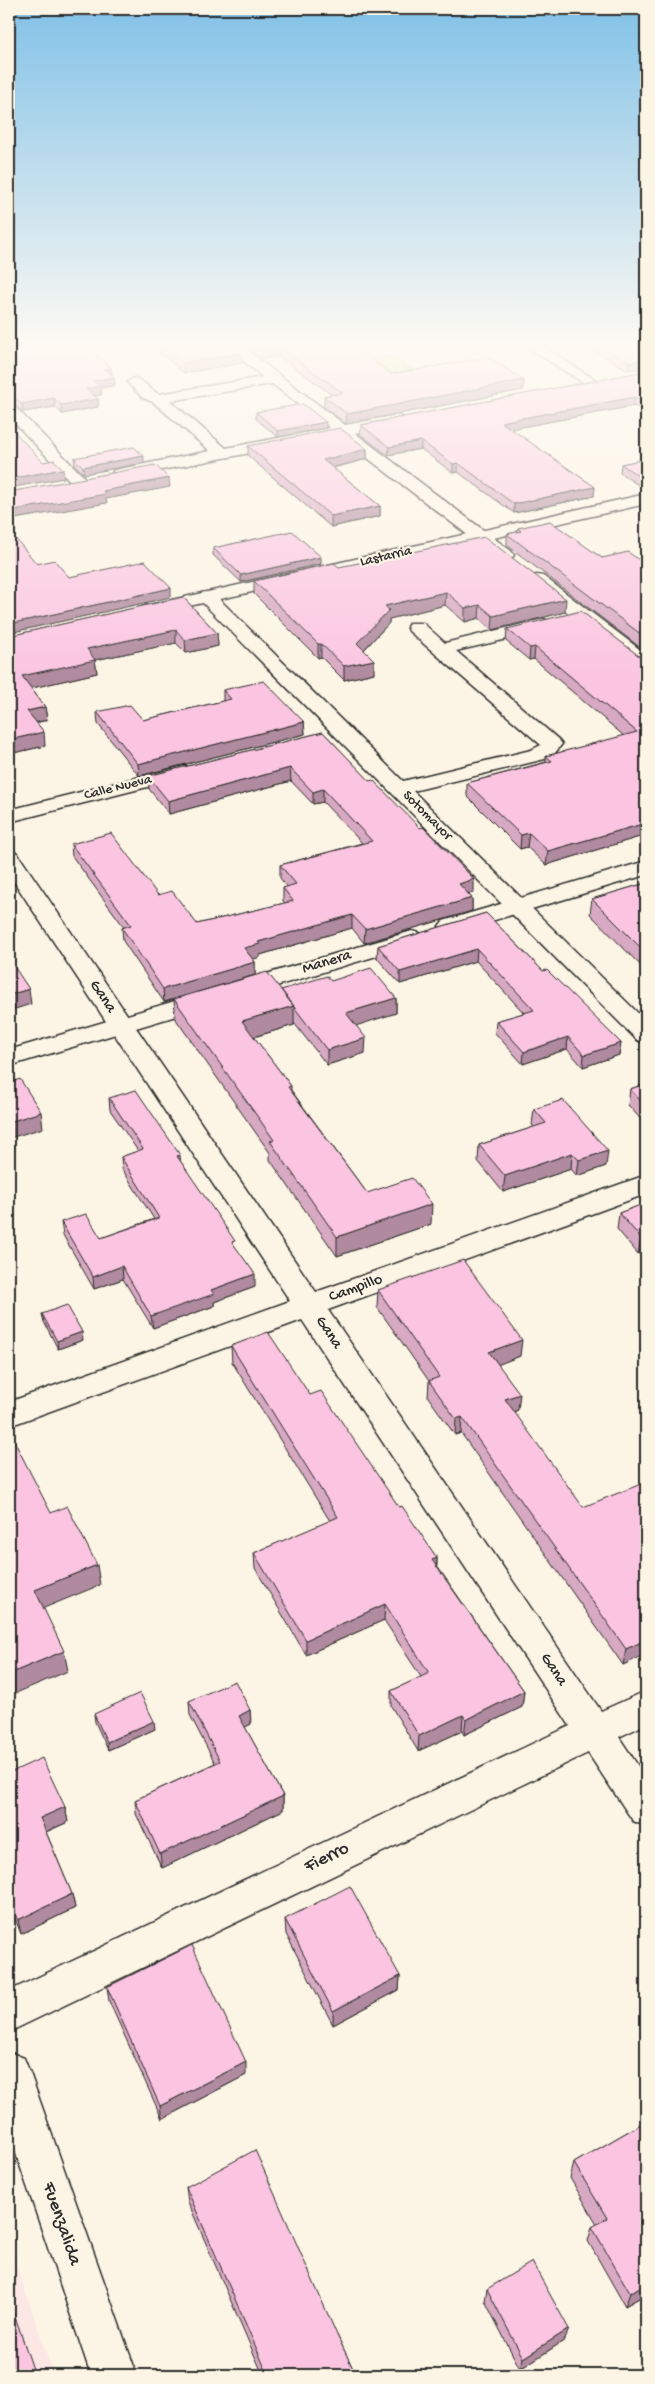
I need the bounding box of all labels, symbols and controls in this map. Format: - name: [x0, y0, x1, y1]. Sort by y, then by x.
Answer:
- street label: Lastarria: [359, 543, 415, 571]
- street label: Calle Nueva: [82, 771, 155, 805]
- street label: Sotomayor: [399, 788, 456, 845]
- street label: Manera: [300, 946, 355, 979]
- street label: Gana: [84, 977, 120, 1018]
- street label: Campillo: [327, 1271, 385, 1307]
- street label: Gana: [310, 1313, 346, 1354]
- street label: Gana: [535, 1650, 571, 1691]
- street label: Fierro: [300, 1837, 353, 1879]
- street label: Fuenzalida: [36, 2178, 86, 2270]

